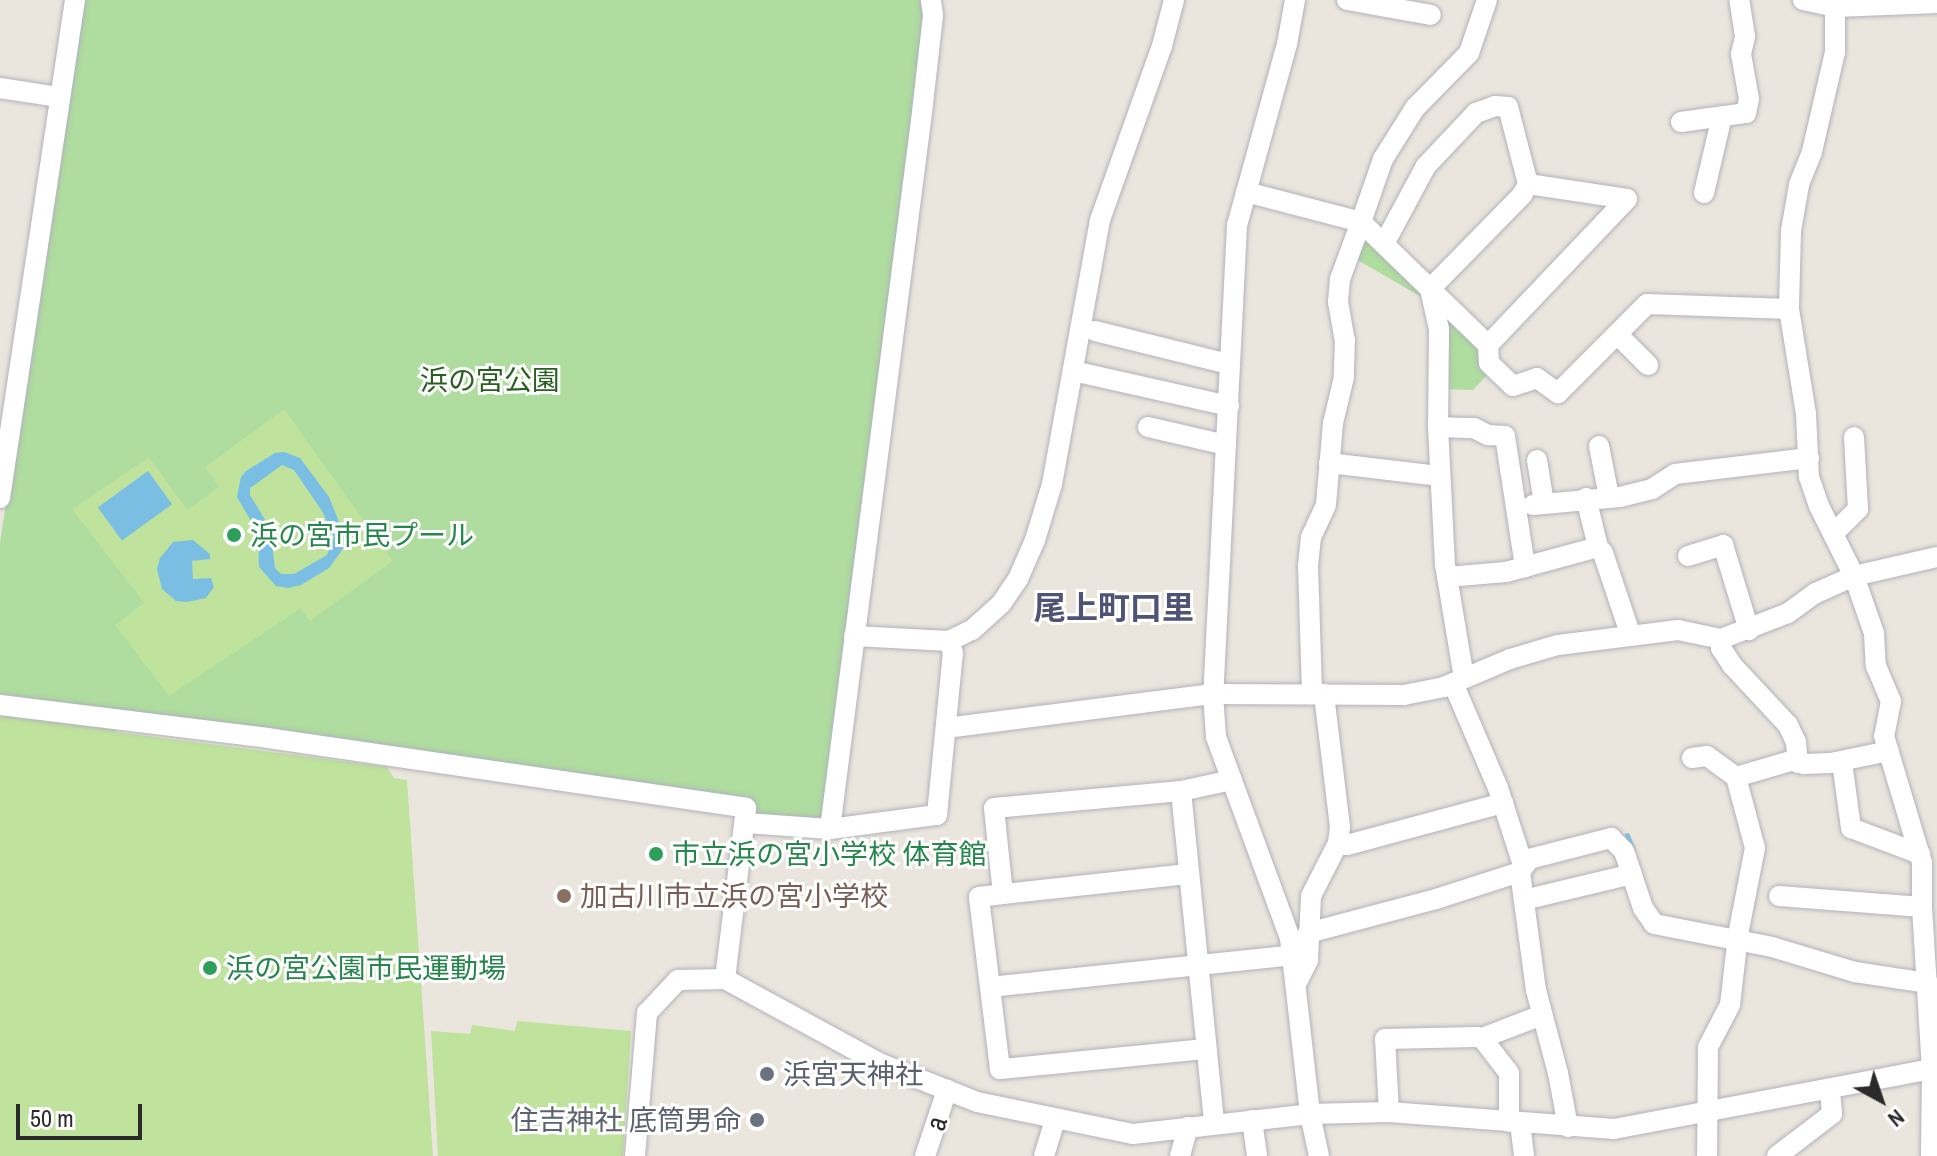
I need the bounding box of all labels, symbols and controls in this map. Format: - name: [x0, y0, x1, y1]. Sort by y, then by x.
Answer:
- park label: 浜の宮公園: [420, 363, 560, 397]
- place label: 浜の宮市民プール: [250, 518, 474, 552]
- marker: 浜の宮市民プール: [225, 526, 243, 544]
- district label: 尾上町口里: [1034, 589, 1194, 627]
- place label: 市立浜の宮小学校 体育館: [672, 837, 986, 871]
- marker: 市立浜の宮小学校 体育館: [647, 845, 665, 863]
- place label: 加古川市立浜の宮小学校: [580, 879, 888, 913]
- marker: 加古川市立浜の宮小学校: [555, 887, 573, 905]
- place label: 浜の宮公園市民運動場: [226, 951, 506, 985]
- marker: 浜の宮公園市民運動場: [201, 959, 219, 977]
- place label: 浜宮天神社: [783, 1057, 923, 1091]
- north arrow: [1841, 1060, 1921, 1140]
- marker: 浜宮天神社: [758, 1065, 776, 1083]
- scale bar: [20, 1088, 146, 1138]
- text: 50 m: [30, 1102, 74, 1134]
- place label: 住吉神社 底筒男命: [511, 1103, 741, 1137]
- text: N: [1882, 1103, 1911, 1134]
- marker: 住吉神社 底筒男命: [748, 1111, 766, 1129]
- street label: a: [918, 1112, 954, 1134]

